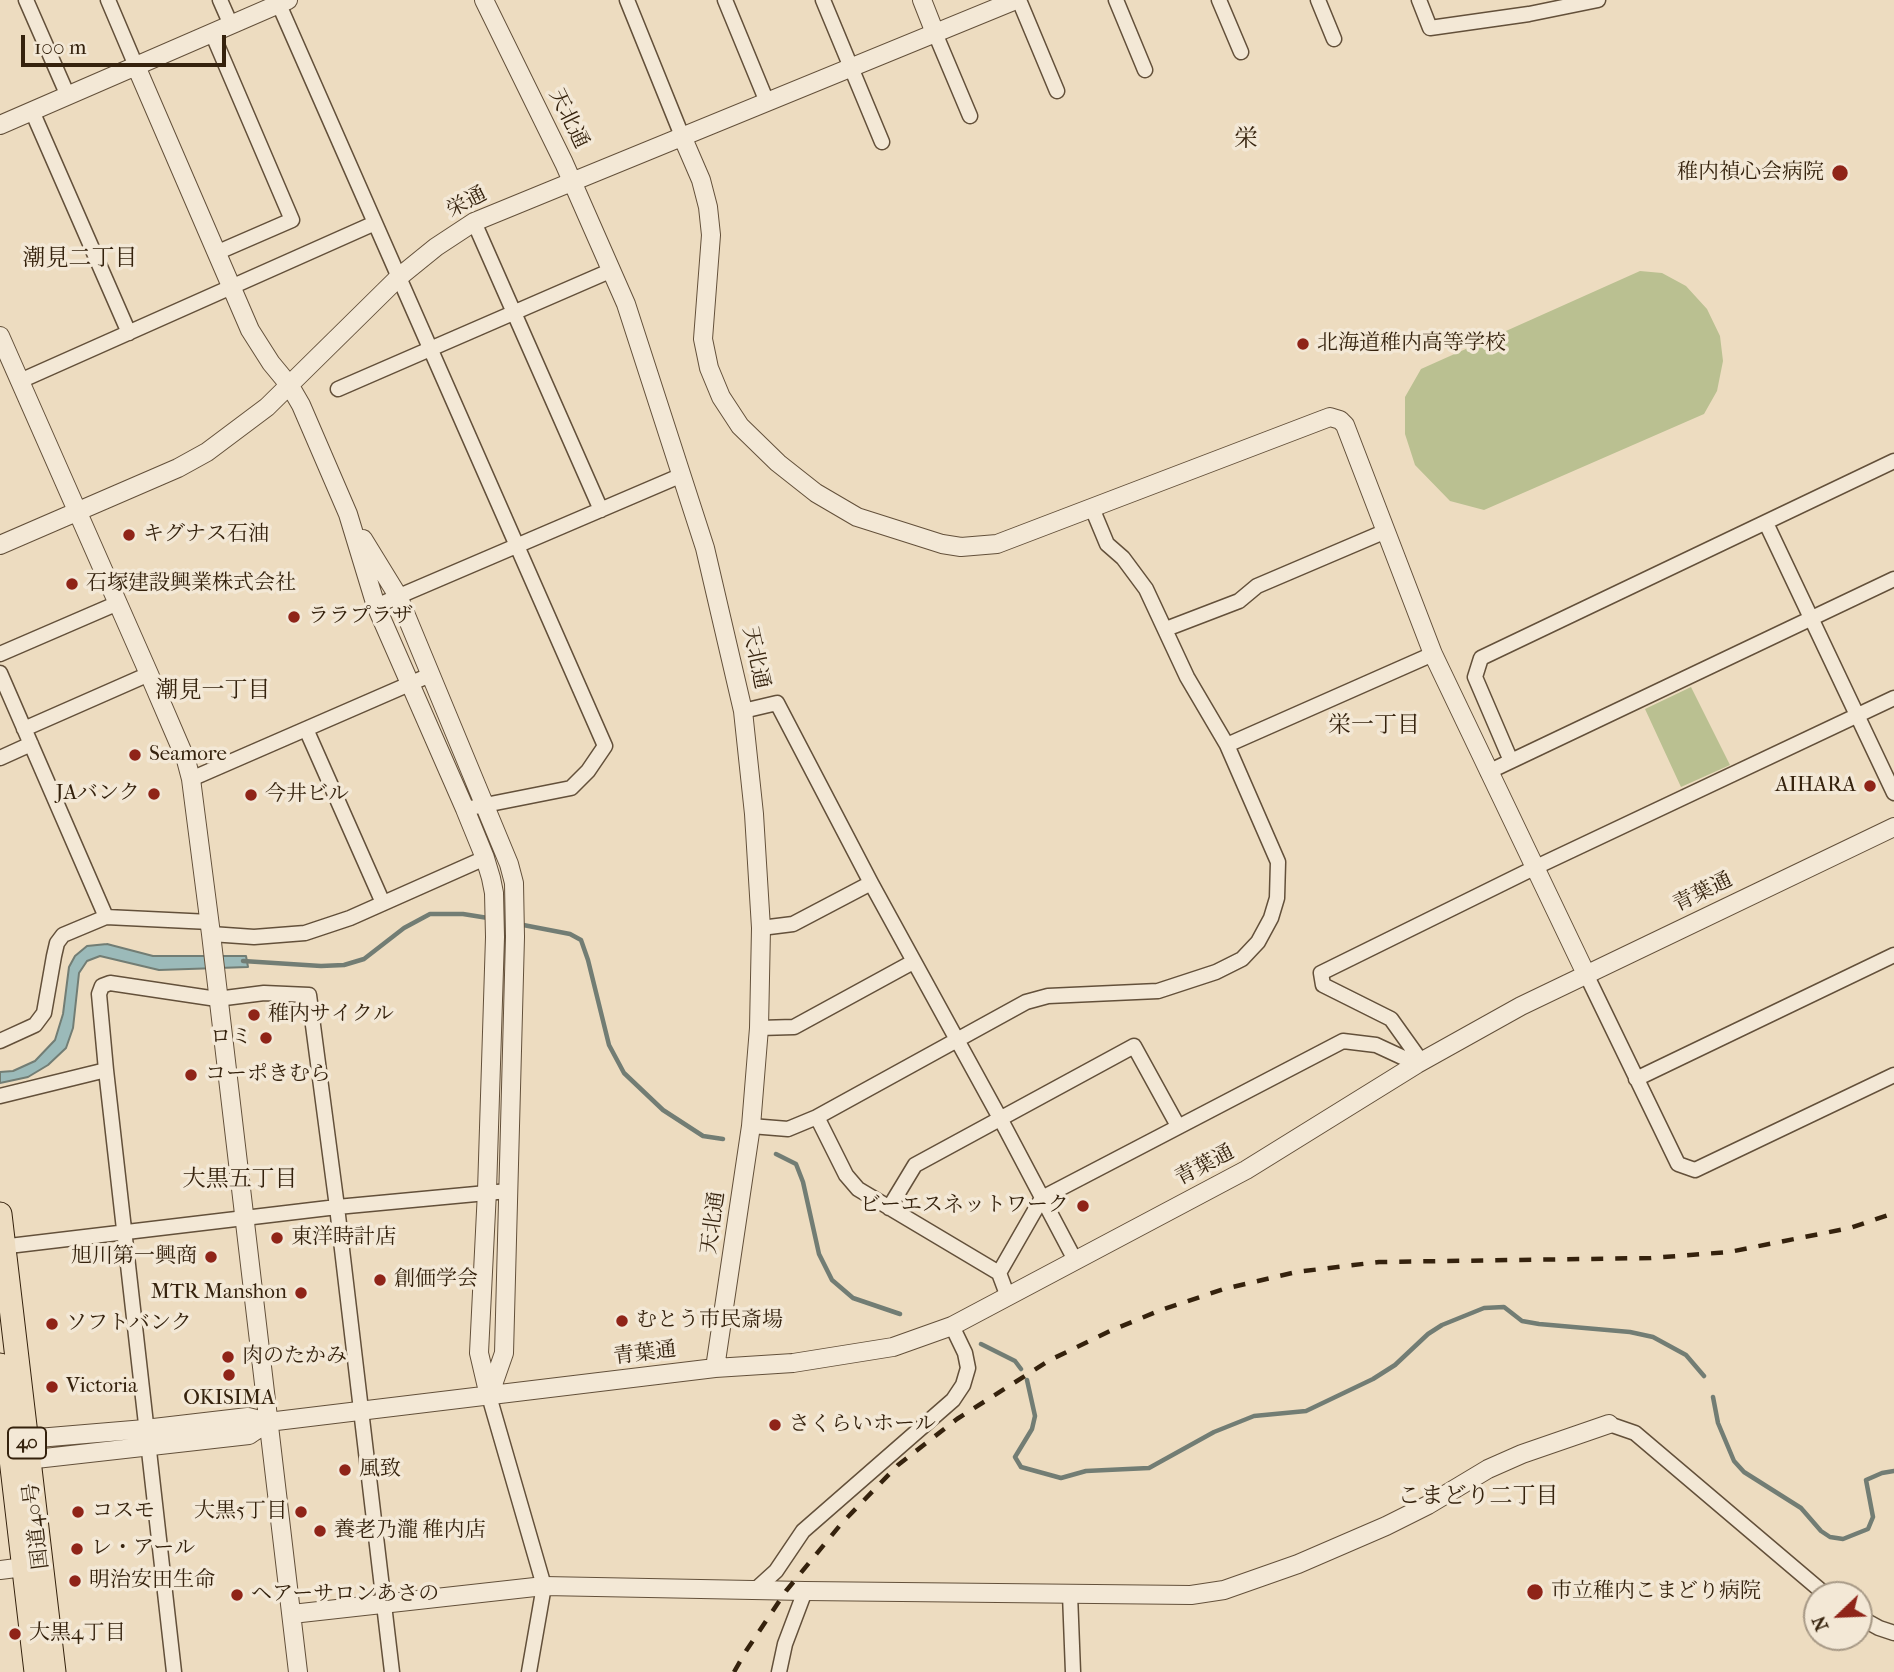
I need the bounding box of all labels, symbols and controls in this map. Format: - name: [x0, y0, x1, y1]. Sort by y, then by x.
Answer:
- scale bar: [24, 21, 229, 65]
- text: 100 m: [34, 35, 87, 59]
- street label: 天北通: [543, 85, 593, 153]
- district label: 栄: [1234, 126, 1258, 154]
- place label: 稚内禎心会病院: [1677, 160, 1824, 186]
- marker: 稚内禎心会病院: [1830, 163, 1850, 183]
- street label: 栄通: [443, 182, 491, 224]
- district label: 潮見二丁目: [23, 245, 137, 273]
- place label: 北海道稚内高等学校: [1317, 331, 1506, 357]
- marker: 北海道稚内高等学校: [1295, 336, 1311, 352]
- place label: キグナス石油: [143, 522, 269, 548]
- marker: キグナス石油: [121, 527, 137, 543]
- place label: 石塚建設興業株式会社: [86, 571, 296, 597]
- marker: 石塚建設興業株式会社: [64, 576, 80, 592]
- place label: ララプラザ: [308, 604, 413, 630]
- marker: ララプラザ: [286, 609, 302, 625]
- street label: 天北通: [736, 625, 774, 691]
- district label: 潮見一丁目: [156, 677, 270, 705]
- district label: 栄一丁目: [1328, 712, 1420, 740]
- place label: Seamore: [149, 742, 227, 768]
- marker: Seamore: [127, 747, 143, 763]
- place label: AIHARA: [1775, 773, 1856, 799]
- marker: AIHARA: [1862, 778, 1878, 794]
- place label: JAバンク: [56, 781, 140, 807]
- place label: 今井ビル: [265, 782, 349, 808]
- marker: JAバンク: [146, 786, 162, 802]
- marker: 今井ビル: [243, 787, 259, 803]
- street label: 青葉通: [1669, 868, 1737, 918]
- place label: 稚内サイクル: [268, 1002, 394, 1028]
- marker: 稚内サイクル: [246, 1007, 262, 1023]
- place label: ロミ: [210, 1025, 252, 1051]
- marker: ロミ: [258, 1030, 274, 1046]
- place label: コーポきむら: [205, 1062, 331, 1088]
- marker: コーポきむら: [183, 1067, 199, 1083]
- street label: 青葉通: [1171, 1140, 1239, 1192]
- district label: 大黒五丁目: [183, 1166, 297, 1194]
- street label: 天北通: [697, 1190, 731, 1256]
- place label: ビーエスネットワーク: [860, 1193, 1069, 1219]
- marker: ビーエスネットワーク: [1075, 1198, 1091, 1214]
- place label: 東洋時計店: [291, 1225, 396, 1251]
- marker: 東洋時計店: [269, 1230, 285, 1246]
- place label: 旭川第一興商: [71, 1244, 197, 1270]
- marker: 旭川第一興商: [203, 1249, 219, 1265]
- place label: 創価学会: [394, 1267, 478, 1293]
- marker: 創価学会: [372, 1272, 388, 1288]
- place label: MTR Manshon: [151, 1280, 287, 1306]
- marker: MTR Manshon: [293, 1285, 309, 1301]
- place label: むとう市民斎場: [636, 1308, 783, 1334]
- place label: ソフトバンク: [66, 1311, 192, 1337]
- marker: むとう市民斎場: [614, 1313, 630, 1329]
- marker: ソフトバンク: [44, 1316, 60, 1332]
- street label: 青葉通: [612, 1338, 678, 1370]
- place label: 肉のたかみ: [242, 1344, 347, 1370]
- marker: 肉のたかみ: [220, 1349, 236, 1365]
- marker: OKISIMA: [221, 1367, 237, 1383]
- place label: Victoria: [66, 1374, 138, 1400]
- marker: Victoria: [44, 1379, 60, 1395]
- place label: OKISIMA: [183, 1386, 275, 1412]
- place label: さくらいホール: [789, 1412, 936, 1438]
- marker: さくらいホール: [767, 1417, 783, 1433]
- road number: 40: [8, 1428, 46, 1458]
- place label: 風致: [359, 1457, 401, 1483]
- marker: 風致: [337, 1462, 353, 1478]
- street label: 国道40号: [19, 1481, 55, 1571]
- district label: こまどり二丁目: [1398, 1483, 1558, 1511]
- place label: コスモ: [92, 1499, 155, 1525]
- place label: 大黒5丁目: [194, 1499, 287, 1525]
- marker: コスモ: [70, 1504, 86, 1520]
- marker: 大黒5丁目: [293, 1504, 309, 1520]
- place label: 養老乃瀧 稚内店: [334, 1518, 486, 1544]
- marker: 養老乃瀧 稚内店: [312, 1523, 328, 1539]
- place label: レ・アール: [91, 1536, 195, 1562]
- marker: レ・アール: [69, 1541, 85, 1557]
- place label: 明治安田生命: [89, 1568, 215, 1594]
- marker: 明治安田生命: [67, 1573, 83, 1589]
- place label: 市立稚内こまどり病院: [1551, 1579, 1761, 1605]
- north arrow: [1803, 1581, 1873, 1651]
- place label: ヘアーサロンあさの: [251, 1582, 439, 1608]
- marker: 市立稚内こまどり病院: [1525, 1582, 1545, 1602]
- marker: ヘアーサロンあさの: [229, 1587, 245, 1603]
- text: N: [1808, 1612, 1833, 1634]
- place label: 大黒4丁目: [29, 1621, 125, 1647]
- marker: 大黒4丁目: [7, 1626, 23, 1642]

